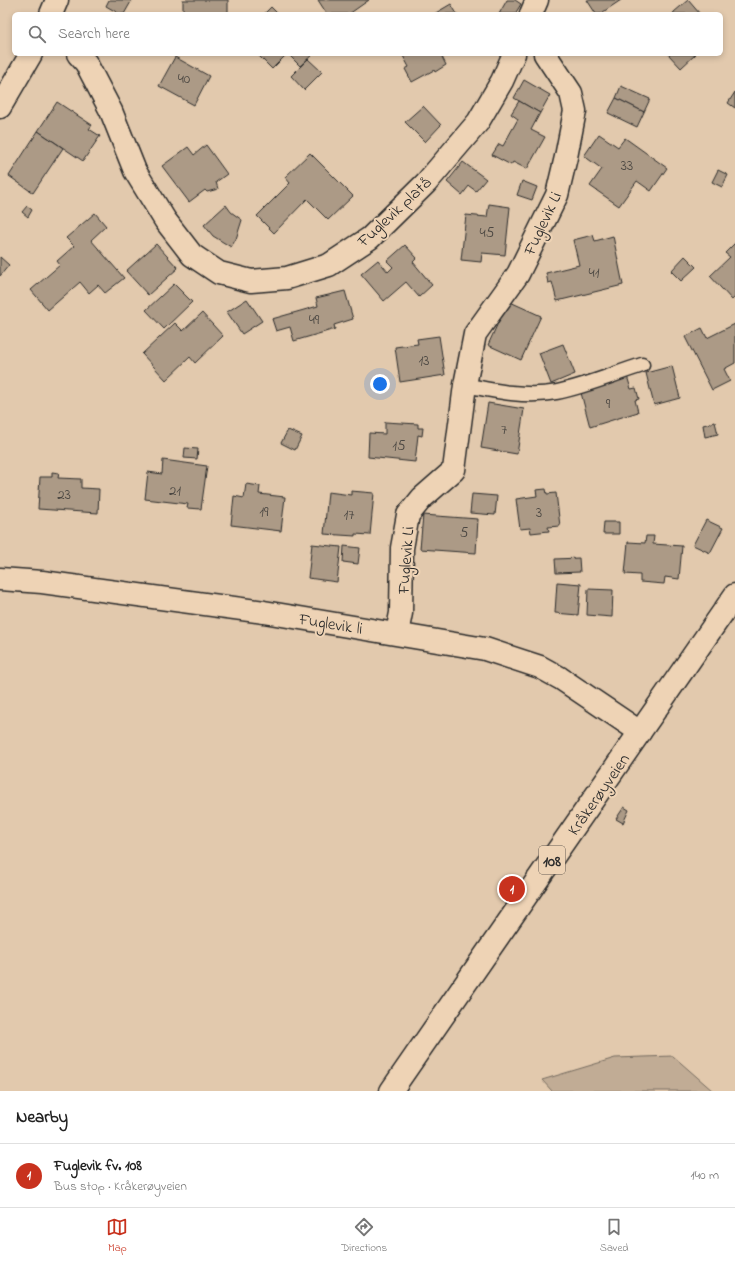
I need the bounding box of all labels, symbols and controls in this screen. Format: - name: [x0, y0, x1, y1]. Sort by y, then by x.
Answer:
- search box: [12, 12, 723, 56]
- icon: search: [26, 23, 48, 45]
- text: Search here: [58, 23, 130, 45]
- house number: 40: [178, 68, 191, 90]
- house number: 33: [621, 155, 633, 177]
- street label: Fuglevik platå: [351, 171, 439, 255]
- street label: Fuglevik Li: [517, 188, 571, 261]
- house number: 45: [480, 222, 495, 244]
- house number: 41: [589, 262, 600, 284]
- house number: 49: [309, 309, 320, 331]
- house number: 13: [419, 350, 429, 372]
- your location: [370, 374, 390, 394]
- house number: 9: [606, 393, 611, 415]
- house number: 7: [501, 419, 507, 441]
- house number: 15: [392, 435, 406, 457]
- house number: 21: [169, 480, 181, 502]
- house number: 23: [57, 484, 71, 506]
- house number: 19: [259, 501, 269, 523]
- house number: 3: [536, 502, 542, 524]
- house number: 17: [344, 504, 354, 526]
- house number: 5: [460, 522, 469, 544]
- street label: Fuglevik Li: [392, 526, 423, 596]
- street label: Fuglevik li: [296, 607, 364, 644]
- street label: Kråkerøyveien: [562, 749, 638, 842]
- road number: 108: [539, 846, 565, 874]
- pin: 1: [499, 874, 525, 904]
- text: Nearby: [16, 1105, 68, 1130]
- text: Fuglevik fv. 108: [54, 1155, 142, 1177]
- text: 1: [27, 1166, 31, 1185]
- text: 140 m: [691, 1166, 719, 1185]
- text: Bus stop · Kråkerøyveien: [54, 1177, 187, 1196]
- tab: Map: [106, 1216, 128, 1256]
- tab: Directions: [341, 1216, 387, 1256]
- tab: Saved: [600, 1216, 629, 1256]

